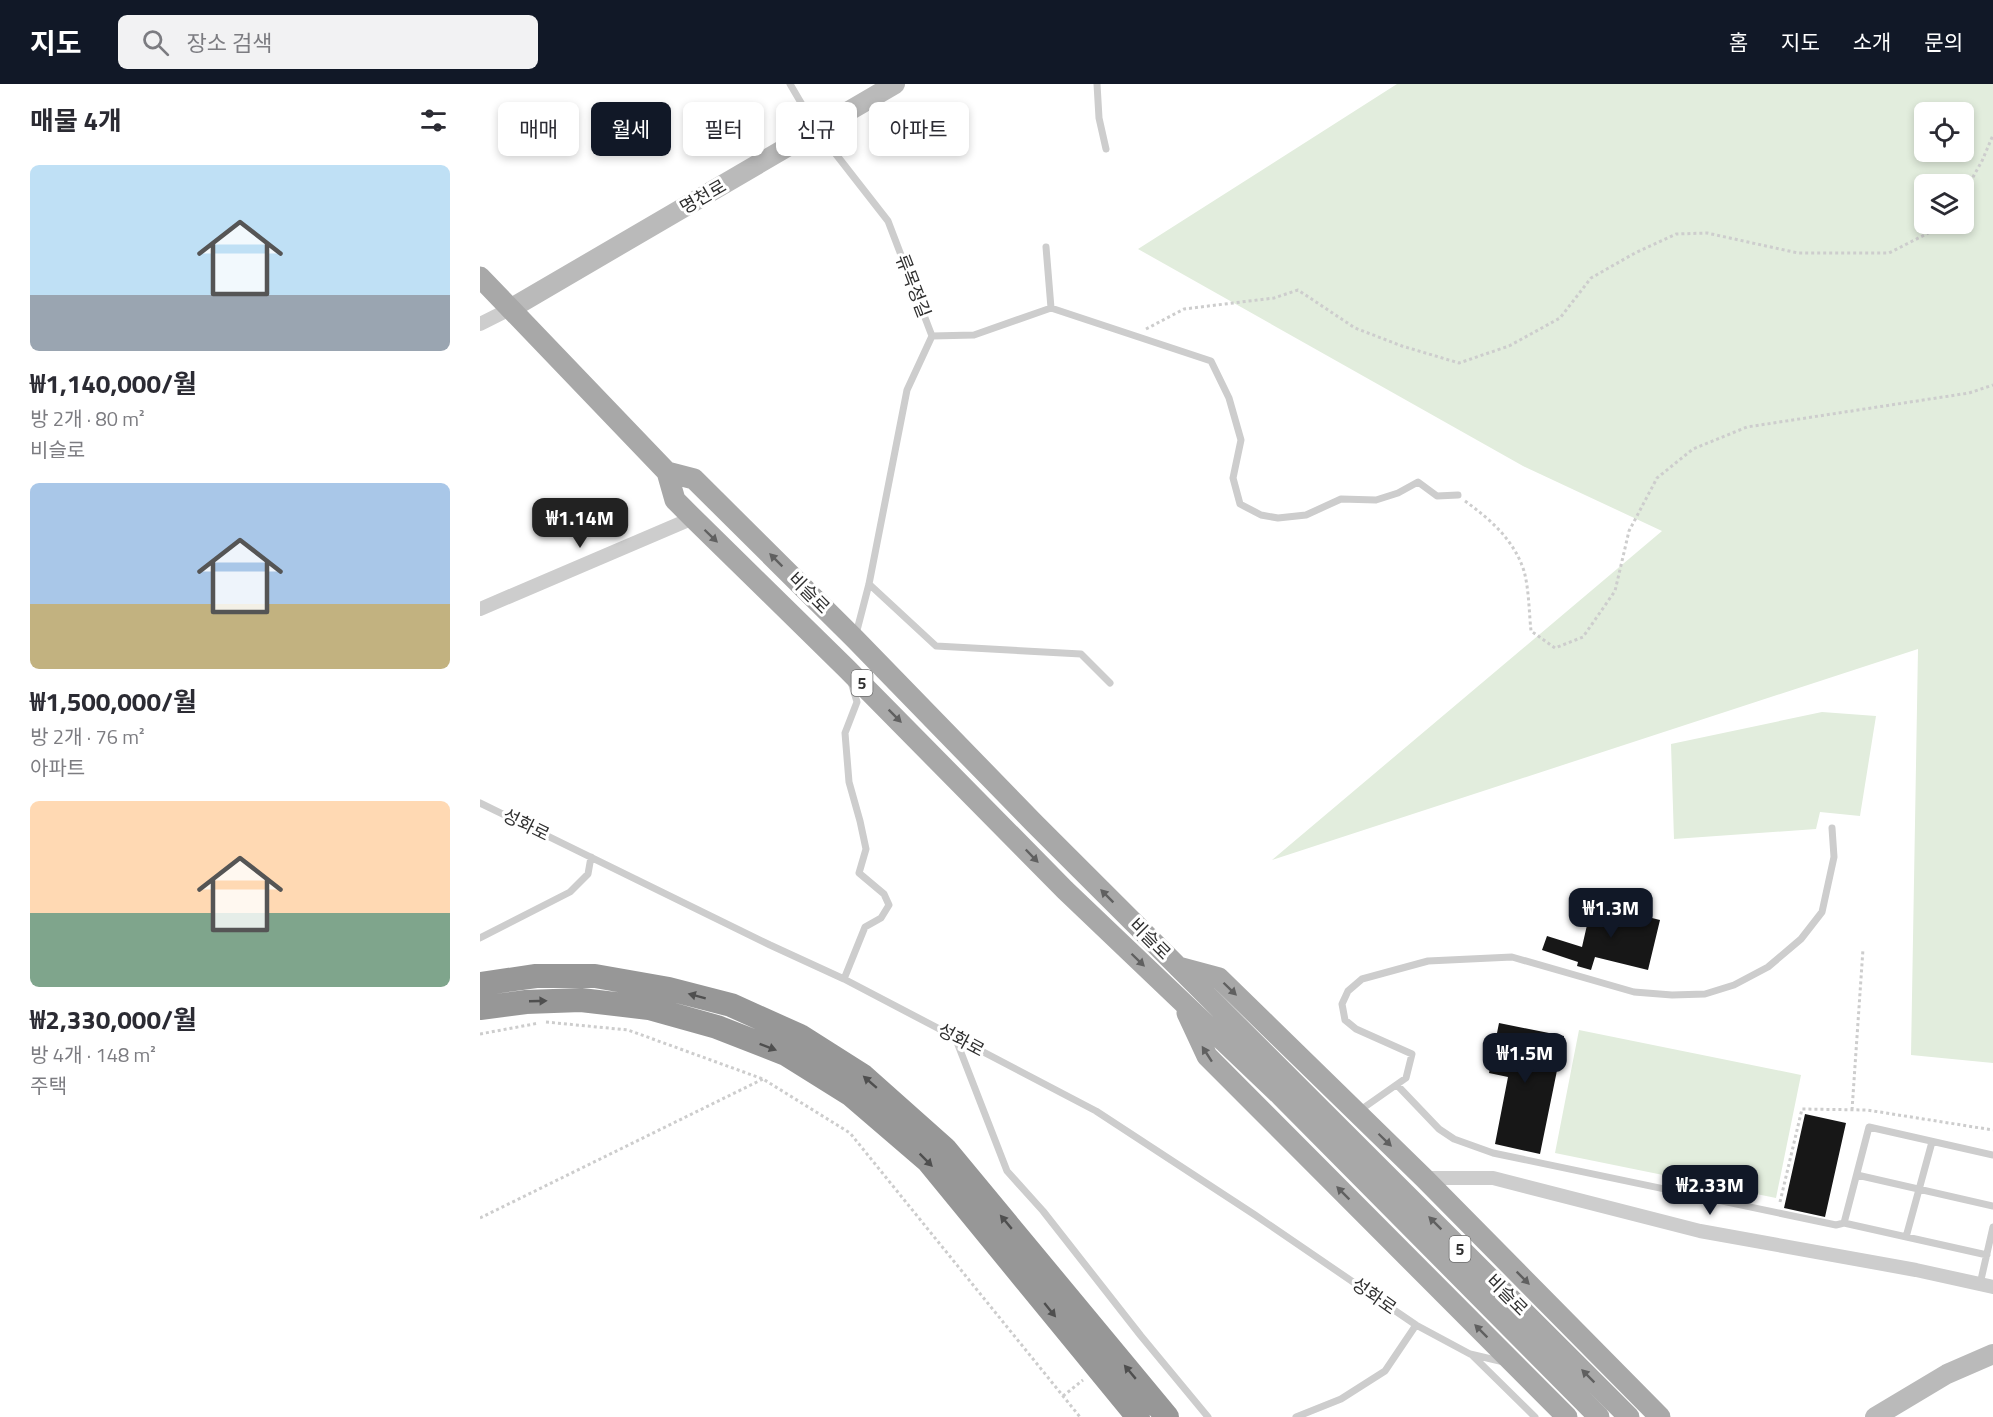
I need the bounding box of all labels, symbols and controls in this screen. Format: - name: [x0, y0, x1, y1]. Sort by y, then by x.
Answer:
- search box: [118, 15, 538, 69]
- text: 지도: [30, 21, 82, 64]
- icon: search: [139, 26, 172, 59]
- text: 장소 검색: [187, 26, 272, 60]
- text: 홈: [1729, 26, 1748, 58]
- text: 지도: [1781, 26, 1820, 58]
- text: 소개: [1853, 26, 1891, 58]
- text: 문의: [1924, 26, 1963, 58]
- text: 매물 4개: [30, 101, 122, 140]
- chip: 매매: [498, 102, 579, 156]
- chip: 월세: [591, 102, 671, 156]
- chip: 필터: [683, 102, 764, 156]
- chip: 신규: [776, 102, 857, 156]
- chip: 아파트: [869, 102, 969, 156]
- map controls: [1914, 102, 1974, 234]
- button: locate: [1914, 102, 1974, 162]
- icon: filters: [417, 104, 450, 137]
- street label: 명천로: [674, 172, 731, 221]
- button: layers: [1914, 174, 1974, 234]
- icon: home: [186, 204, 294, 312]
- street label: 류목정길: [889, 250, 938, 322]
- text: ₩1,140,000/월: [30, 364, 197, 403]
- text: 방 2개 · 80 m²: [30, 403, 145, 434]
- text: 비슬로: [30, 434, 85, 465]
- pin: ₩1.14M: [531, 498, 629, 549]
- text: ₩1.14M: [546, 502, 614, 533]
- icon: home: [186, 522, 294, 630]
- one-way arrow: [704, 528, 718, 542]
- one-way arrow: [770, 554, 784, 568]
- street label: 비슬로: [782, 566, 836, 620]
- road number: 5: [852, 670, 872, 696]
- text: ₩1,500,000/월: [30, 682, 197, 721]
- one-way arrow: [888, 709, 902, 724]
- text: 방 2개 · 76 m²: [30, 721, 145, 752]
- text: 아파트: [30, 752, 85, 783]
- street label: 성화로: [498, 802, 554, 848]
- icon: home: [186, 840, 294, 948]
- one-way arrow: [1024, 848, 1038, 862]
- pin: ₩1.3M: [1569, 888, 1653, 939]
- one-way arrow: [1100, 889, 1114, 903]
- text: ₩1.3M: [1583, 892, 1639, 923]
- street label: 비슬로: [1123, 912, 1177, 966]
- one-way arrow: [1130, 953, 1145, 967]
- one-way arrow: [1223, 982, 1238, 996]
- one-way arrow: [688, 991, 706, 1000]
- one-way arrow: [528, 997, 547, 1006]
- text: ₩2,330,000/월: [30, 1000, 197, 1039]
- street label: 성화로: [933, 1016, 990, 1063]
- pin: ₩1.5M: [1483, 1033, 1567, 1084]
- text: ₩1.5M: [1497, 1037, 1553, 1068]
- text: 방 4개 · 148 m²: [30, 1039, 156, 1070]
- one-way arrow: [759, 1043, 777, 1052]
- one-way arrow: [1201, 1046, 1213, 1062]
- text: 주택: [30, 1070, 67, 1101]
- one-way arrow: [863, 1076, 878, 1089]
- one-way arrow: [1377, 1133, 1392, 1147]
- one-way arrow: [918, 1153, 933, 1167]
- pin: ₩2.33M: [1661, 1165, 1759, 1216]
- text: ₩2.33M: [1676, 1169, 1744, 1200]
- one-way arrow: [1336, 1185, 1350, 1200]
- one-way arrow: [999, 1214, 1012, 1230]
- one-way arrow: [1428, 1217, 1442, 1231]
- road number: 5: [1450, 1236, 1470, 1262]
- street label: 비슬로: [1480, 1268, 1534, 1322]
- street label: 성화로: [1346, 1270, 1402, 1321]
- one-way arrow: [1515, 1270, 1529, 1284]
- one-way arrow: [1043, 1302, 1056, 1317]
- one-way arrow: [1474, 1323, 1488, 1338]
- one-way arrow: [1124, 1365, 1137, 1380]
- one-way arrow: [1581, 1369, 1595, 1383]

